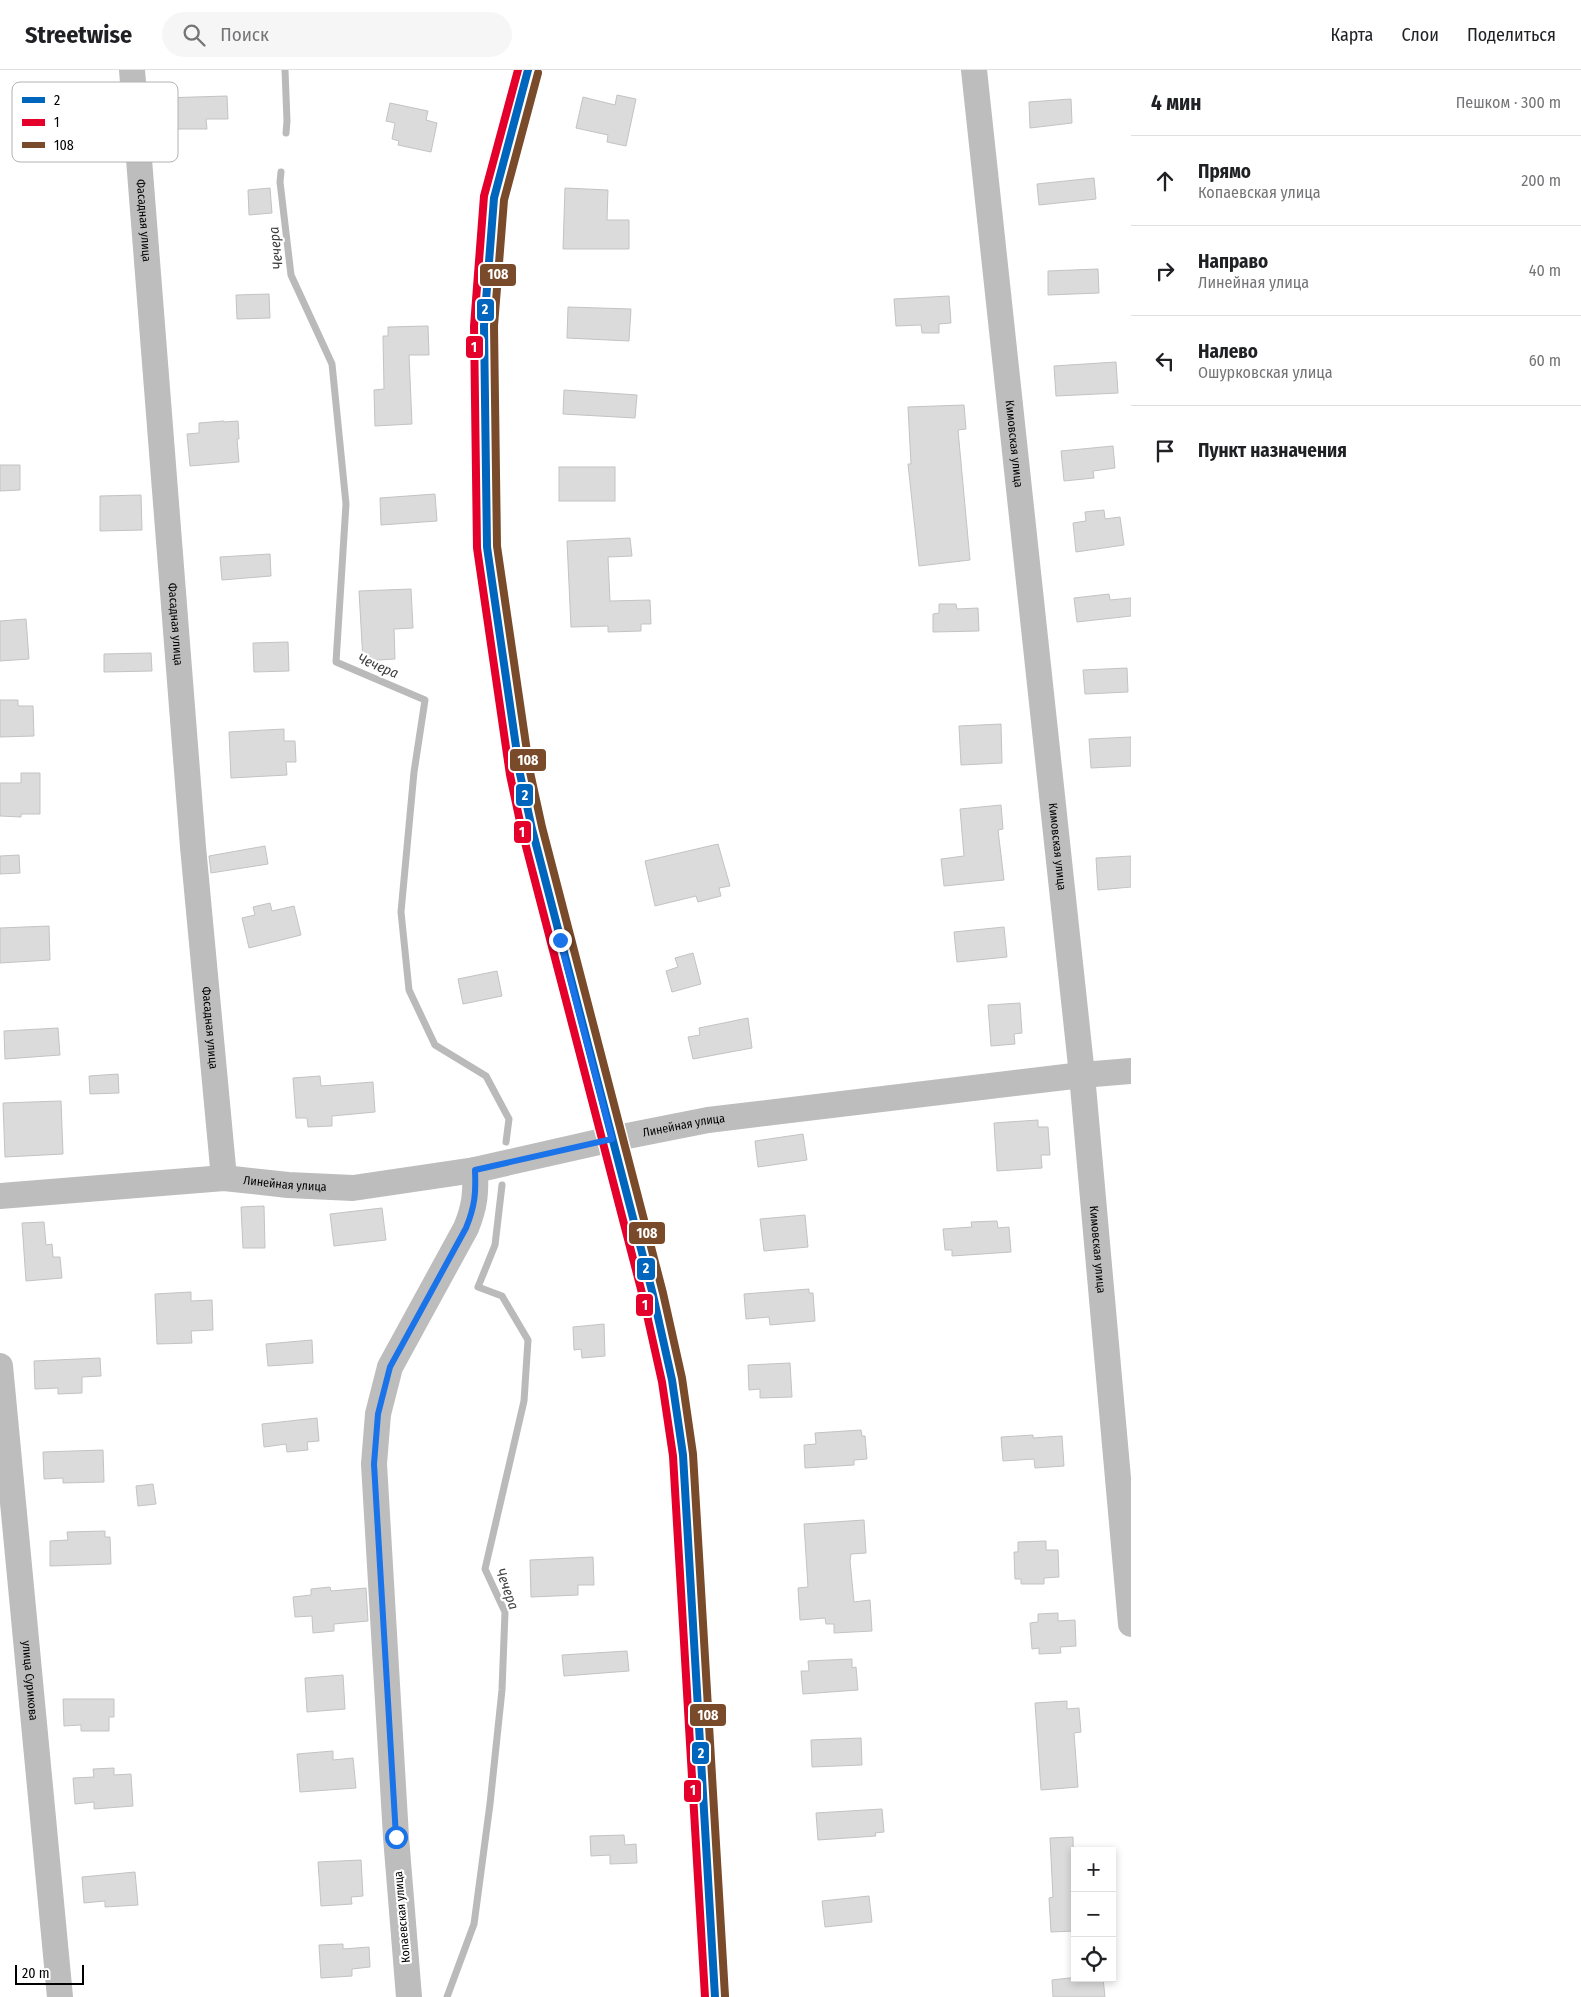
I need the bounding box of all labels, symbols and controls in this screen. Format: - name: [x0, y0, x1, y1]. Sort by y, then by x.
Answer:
- search box: [162, 12, 512, 57]
- text: Streetwise: [25, 21, 132, 49]
- icon: search: [180, 21, 208, 49]
- text: Поиск: [220, 23, 269, 46]
- text: Карта: [1330, 24, 1373, 46]
- text: Слои: [1401, 24, 1439, 46]
- text: Поделиться: [1467, 24, 1556, 46]
- legend: [12, 82, 178, 162]
- text: 4 мин: [1151, 90, 1201, 116]
- text: 2: [54, 92, 60, 109]
- text: Пешком · 300 m: [1456, 93, 1561, 112]
- text: 1: [54, 114, 59, 131]
- text: 108: [54, 137, 74, 154]
- text: Прямо: [1198, 160, 1251, 183]
- icon: ahead: [1151, 167, 1179, 195]
- text: 200 m: [1521, 171, 1561, 190]
- street label: Фасадная улица: [134, 179, 154, 262]
- text: Копаевская улица: [1198, 183, 1321, 202]
- water label: Чечера: [265, 226, 287, 270]
- text: Направо: [1198, 250, 1268, 273]
- icon: right: [1151, 257, 1179, 285]
- text: 40 m: [1529, 261, 1561, 280]
- line badge: 108: [479, 263, 517, 287]
- text: 108: [488, 266, 509, 283]
- text: Линейная улица: [1198, 273, 1309, 292]
- line badge: 2: [476, 298, 495, 322]
- text: 2: [481, 301, 489, 318]
- line badge: 1: [465, 335, 484, 359]
- text: 1: [471, 339, 477, 356]
- text: Налево: [1198, 340, 1258, 363]
- icon: left: [1151, 347, 1179, 375]
- text: 60 m: [1529, 351, 1561, 370]
- text: Ошурковская улица: [1198, 363, 1333, 382]
- street label: Кимовская улица: [1003, 399, 1026, 488]
- icon: arrive: [1151, 437, 1179, 465]
- text: Пункт назначения: [1198, 439, 1347, 462]
- street label: Фасадная улица: [165, 582, 186, 666]
- water label: Чечера: [355, 650, 401, 682]
- line badge: 108: [509, 748, 547, 772]
- text: 108: [518, 752, 539, 769]
- line badge: 2: [515, 783, 534, 807]
- text: 2: [521, 787, 529, 804]
- street label: Кимовская улица: [1046, 802, 1069, 891]
- line badge: 1: [513, 820, 532, 844]
- text: 1: [519, 824, 525, 841]
- route end: [549, 929, 572, 952]
- street label: Фасадная улица: [199, 986, 221, 1070]
- street label: Линейная улица: [641, 1111, 726, 1140]
- street label: Линейная улица: [243, 1173, 327, 1194]
- street label: Кимовская улица: [1087, 1205, 1108, 1294]
- line badge: 108: [628, 1221, 666, 1245]
- text: 108: [637, 1225, 658, 1242]
- line badge: 2: [636, 1257, 656, 1281]
- text: 2: [642, 1260, 650, 1277]
- line badge: 1: [635, 1293, 654, 1317]
- text: 1: [642, 1297, 648, 1314]
- water label: Чечера: [492, 1566, 522, 1612]
- street label: улица Сурикова: [19, 1640, 41, 1721]
- line badge: 108: [689, 1703, 727, 1727]
- text: 108: [698, 1707, 719, 1724]
- line badge: 2: [691, 1741, 710, 1765]
- text: 2: [697, 1745, 705, 1762]
- line badge: 1: [683, 1779, 702, 1803]
- text: 1: [690, 1782, 696, 1799]
- route start: [385, 1826, 408, 1849]
- map controls: [1071, 1847, 1116, 1982]
- button: +: [1071, 1847, 1116, 1892]
- street label: Копаевская улица: [391, 1870, 413, 1963]
- button: −: [1071, 1892, 1116, 1937]
- button: locate: [1071, 1937, 1116, 1982]
- scale bar: [15, 1962, 84, 1985]
- text: 20 m: [22, 1965, 50, 1982]

